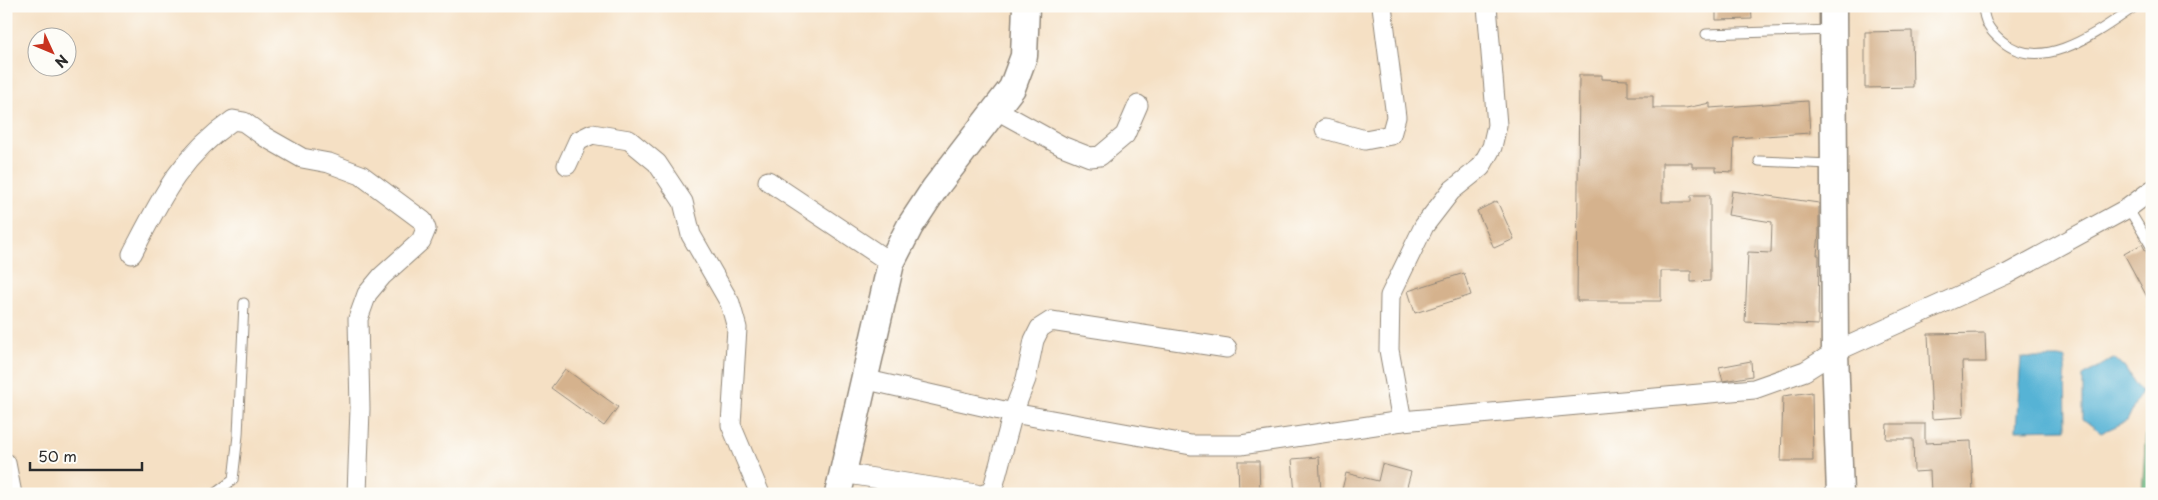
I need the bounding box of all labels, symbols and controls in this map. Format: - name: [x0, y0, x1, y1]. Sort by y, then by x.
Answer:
- north arrow: [28, 28, 78, 78]
- text: N: [50, 50, 73, 73]
- scale bar: [30, 440, 142, 472]
- text: 50 m: [38, 444, 77, 467]

